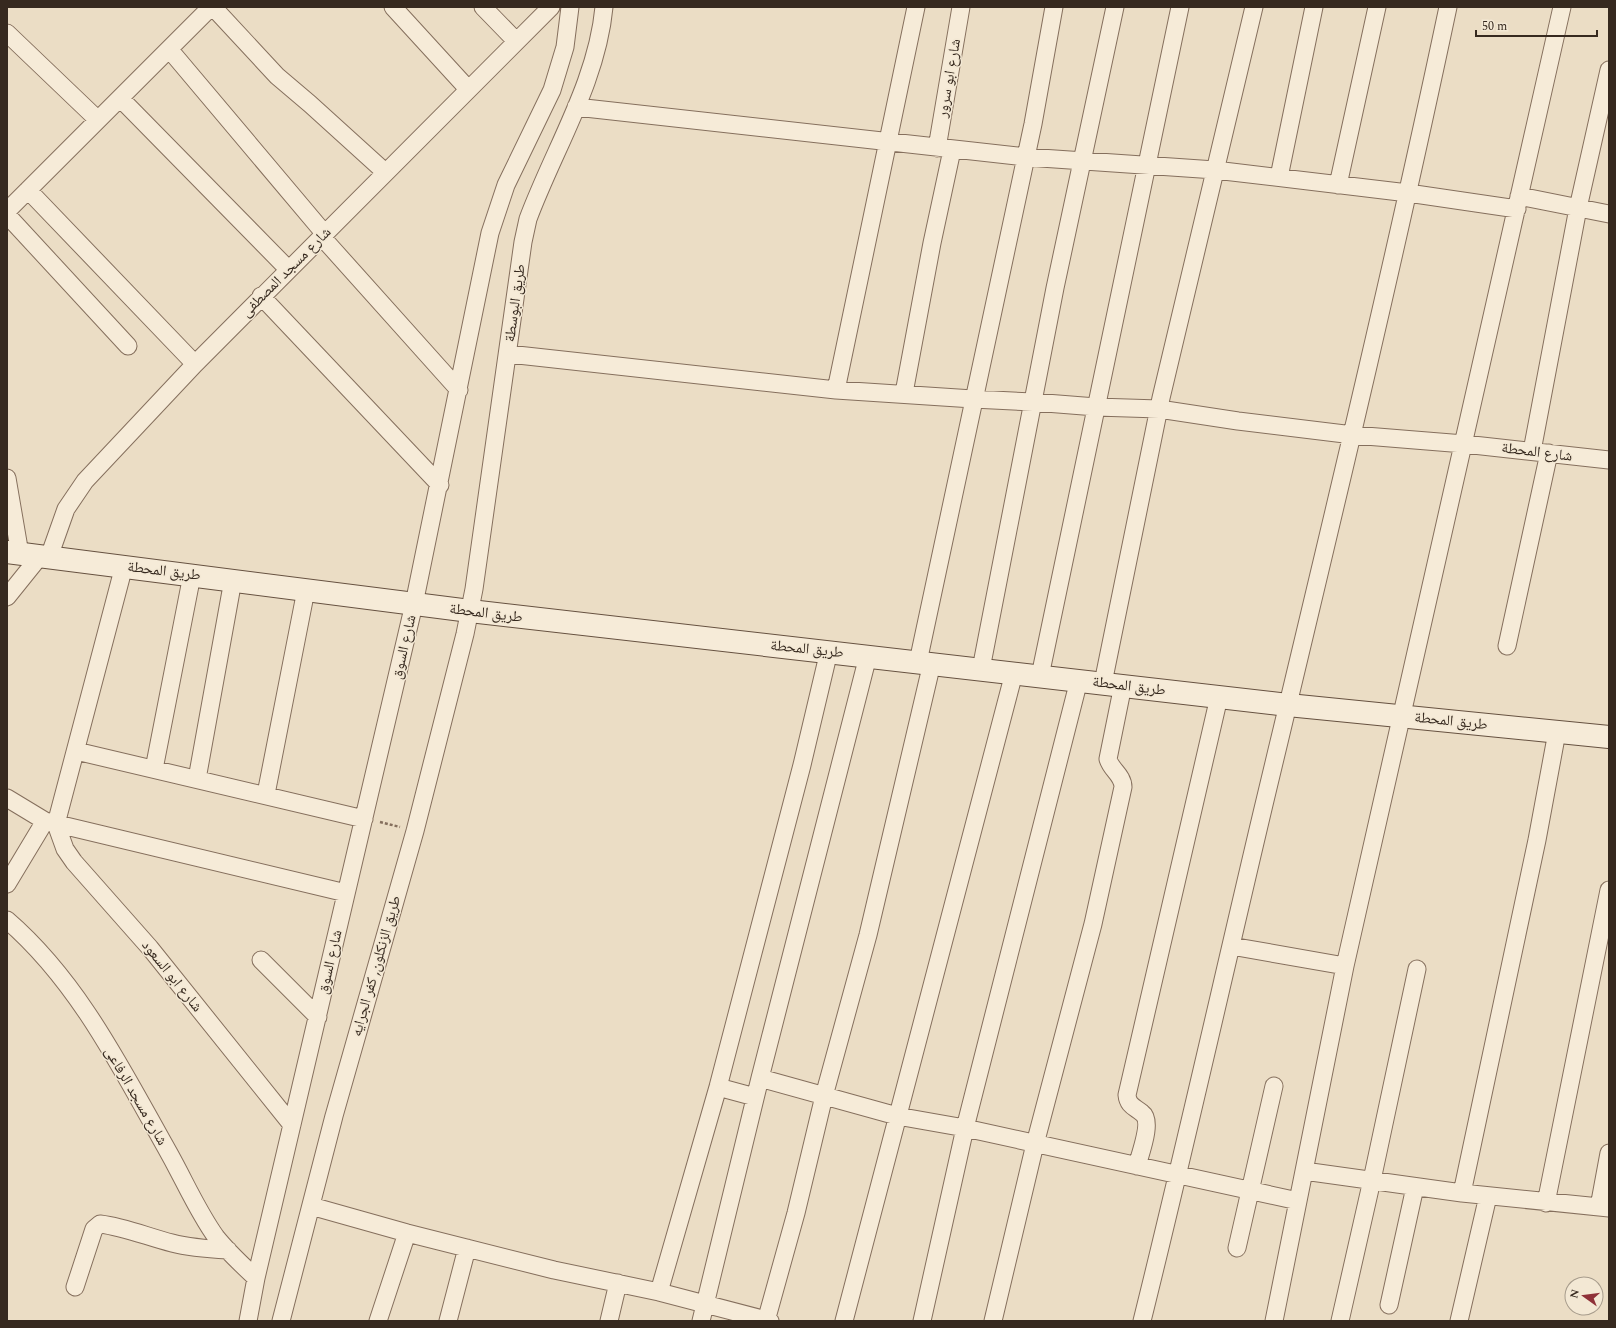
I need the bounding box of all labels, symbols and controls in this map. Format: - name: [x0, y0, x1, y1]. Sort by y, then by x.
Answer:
- scale bar: [1476, 12, 1597, 38]
- text: 50 m: [1482, 17, 1507, 36]
- street label: شارع ابو سرور: [931, 37, 967, 120]
- street label: شارع مسجد المصطفى: [235, 221, 337, 323]
- street label: طريق البوسطة: [498, 262, 532, 344]
- street label: شارع المحطة: [1500, 436, 1574, 468]
- street label: طريق المحطة: [126, 555, 202, 587]
- street label: طريق المحطة: [448, 597, 524, 629]
- street label: شارع السوق: [385, 612, 423, 682]
- street label: طريق المحطة: [769, 634, 845, 664]
- street label: طريق المحطة: [1091, 670, 1167, 702]
- street label: طريق المحطة: [1413, 706, 1489, 736]
- street label: طريق الزنكلون, كفر الجرايه: [345, 893, 407, 1039]
- street label: شارع السوق: [311, 927, 349, 997]
- street label: شارع ابو السعود: [136, 935, 208, 1017]
- street label: شارع مسجد الرفاعى: [98, 1042, 174, 1150]
- north arrow: [1564, 1276, 1604, 1316]
- text: N: [1565, 1287, 1584, 1300]

